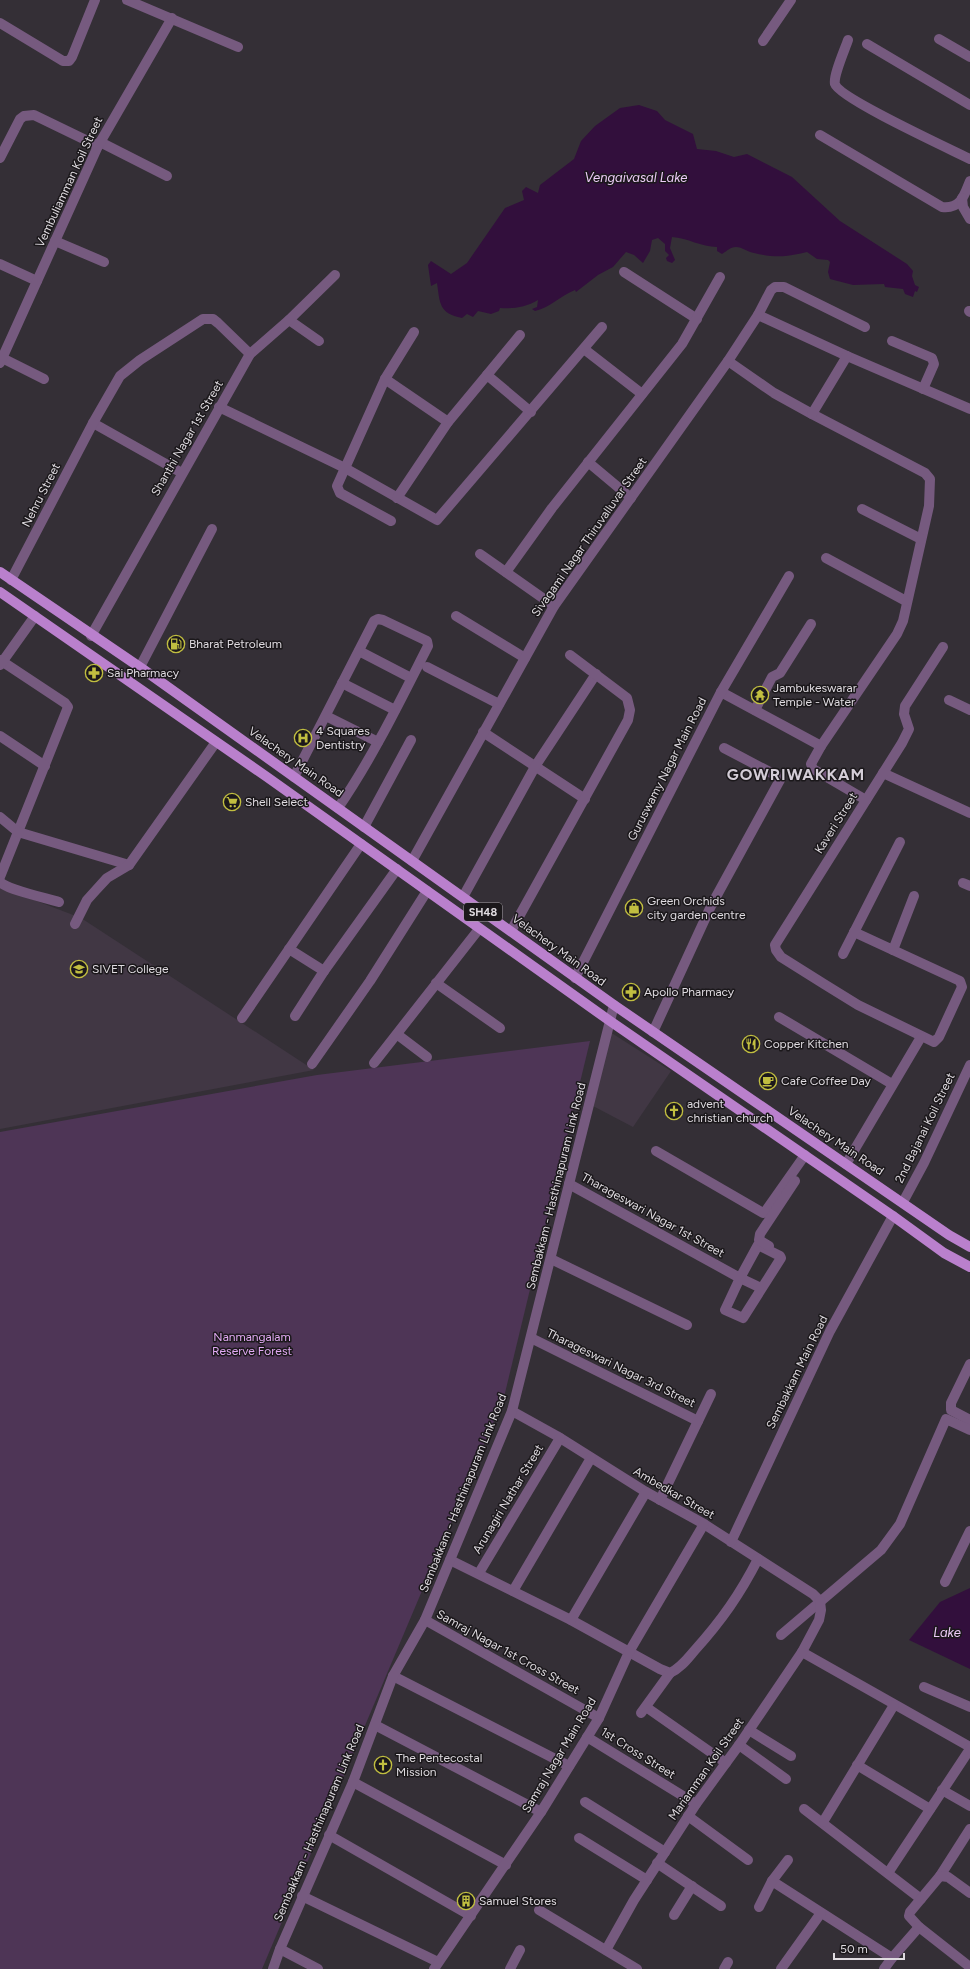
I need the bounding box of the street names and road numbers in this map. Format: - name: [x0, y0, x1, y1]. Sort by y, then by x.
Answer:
- street label: Vembuliamman Koil Street: [33, 114, 106, 249]
- street label: Shanthi Nagar 1st Street: [148, 377, 226, 498]
- street label: Sivagami Nagar Thiruvalluvar Street: [528, 454, 650, 619]
- street label: Nehru Street: [19, 460, 63, 529]
- street label: Guruswamy Nagar Main Road: [625, 695, 709, 843]
- street label: Velachery Main Road: [246, 724, 346, 800]
- street label: Kaveri Street: [812, 790, 861, 856]
- road number: SH48: [464, 903, 502, 921]
- street label: Velachery Main Road: [509, 911, 609, 989]
- street label: 2nd Bajanai Koil Street: [892, 1070, 958, 1185]
- street label: Sembakkam - Hasthinapuram Link Road: [523, 1081, 589, 1291]
- street label: Velachery Main Road: [785, 1104, 887, 1178]
- street label: Tharageswari Nagar 1st Street: [579, 1170, 727, 1260]
- street label: Sembakkam Main Road: [763, 1313, 831, 1431]
- street label: Tharageswari Nagar 3rd Street: [544, 1326, 698, 1410]
- street label: Sembakkam - Hasthinapuram Link Road: [417, 1392, 509, 1594]
- street label: Arunagiri Nathar Street: [470, 1442, 546, 1556]
- street label: Ambedkar Street: [631, 1464, 717, 1522]
- street label: Samraj Nagar 1st Cross Street: [434, 1607, 582, 1697]
- street label: Samraj Nagar Main Road: [519, 1695, 599, 1815]
- street label: Mariamman Koil Street: [665, 1715, 747, 1823]
- street label: Sembakkam - Hasthinapuram Link Road: [271, 1722, 367, 1924]
- street label: 1st Cross Street: [598, 1724, 678, 1782]

